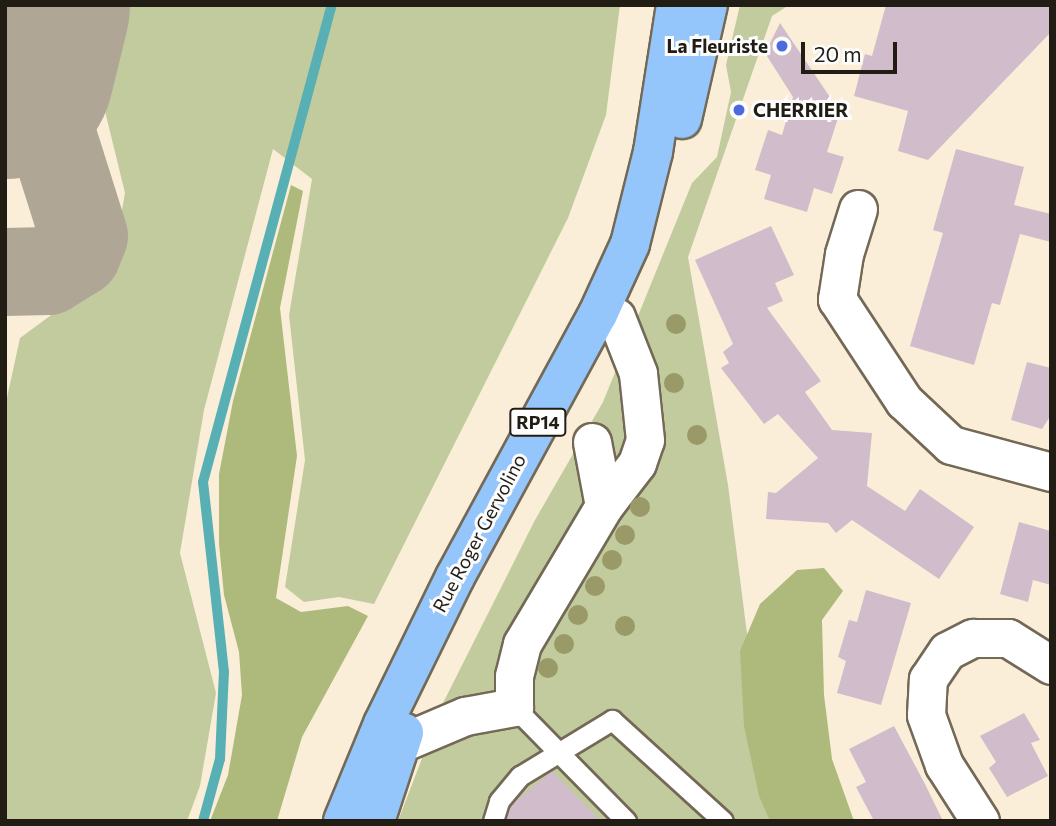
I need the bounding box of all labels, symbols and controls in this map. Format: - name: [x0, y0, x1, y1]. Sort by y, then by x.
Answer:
- scale bar: [804, 28, 900, 72]
- place label: La Fleuriste: [667, 35, 768, 57]
- marker: La Fleuriste: [774, 38, 790, 54]
- text: 20 m: [814, 41, 862, 66]
- place label: CHERRIER: [753, 99, 848, 121]
- marker: CHERRIER: [731, 102, 747, 118]
- road number: RP14: [508, 408, 568, 436]
- street label: Rue Roger Gervolino: [428, 450, 530, 616]

